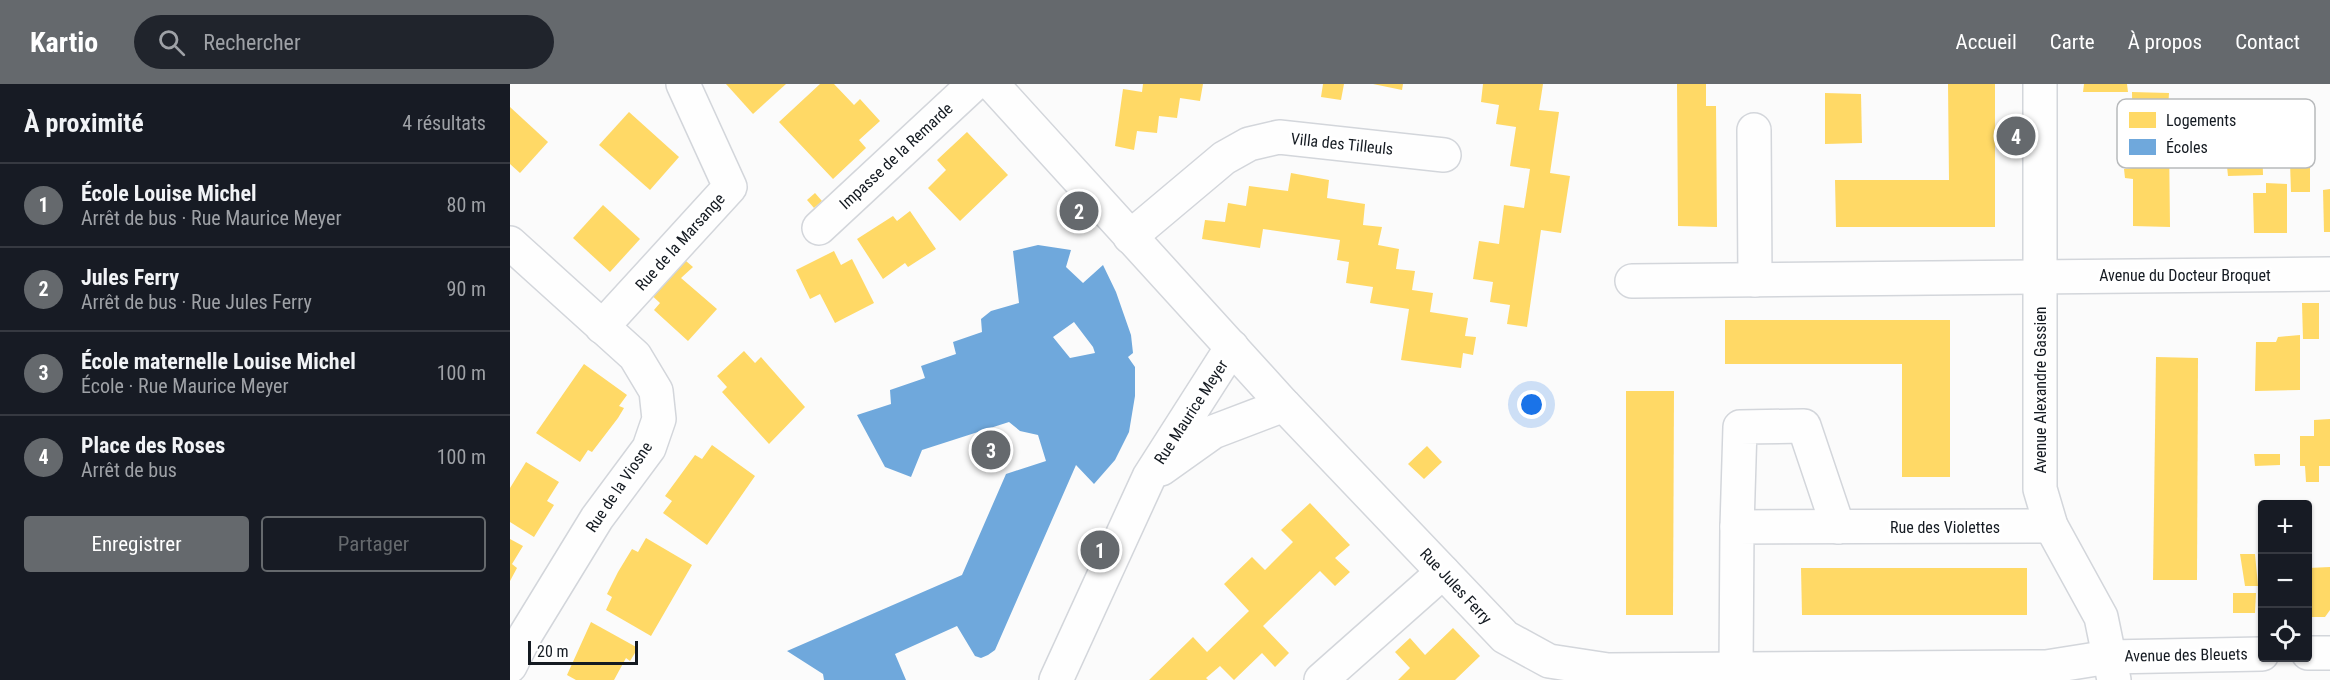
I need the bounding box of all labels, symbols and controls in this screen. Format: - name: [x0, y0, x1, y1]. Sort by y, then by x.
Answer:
- search box: [134, 15, 554, 69]
- text: Kartio: [30, 26, 98, 59]
- icon: search: [155, 26, 188, 59]
- text: Rechercher: [203, 30, 301, 55]
- text: Accueil: [1956, 30, 2017, 54]
- text: Carte: [2050, 30, 2095, 54]
- text: À propos: [2128, 30, 2202, 54]
- text: Contact: [2235, 30, 2300, 54]
- street label: Impasse de la Remarde: [836, 99, 956, 213]
- legend: [2117, 99, 2315, 168]
- text: À proximité: [24, 108, 144, 138]
- text: 4 résultats: [402, 111, 486, 135]
- text: Logements: [2166, 111, 2236, 130]
- pin: 4: [1996, 113, 2036, 158]
- street label: Villa des Tilleuls: [1290, 129, 1394, 159]
- text: Écoles: [2166, 138, 2208, 157]
- text: École Louise Michel: [81, 181, 256, 206]
- pin: 2: [1060, 188, 1098, 234]
- street label: Rue de la Marsange: [631, 189, 729, 295]
- text: 1: [38, 193, 49, 217]
- text: 80 m: [447, 193, 486, 217]
- text: Arrêt de bus · Rue Maurice Meyer: [81, 206, 342, 230]
- text: Jules Ferry: [81, 265, 179, 290]
- street label: Avenue du Docteur Broquet: [2099, 266, 2271, 285]
- text: 2: [38, 277, 49, 301]
- text: 90 m: [447, 277, 486, 301]
- text: Arrêt de bus · Rue Jules Ferry: [81, 290, 312, 314]
- street label: Avenue Alexandre Gassien: [2031, 306, 2050, 474]
- text: École maternelle Louise Michel: [81, 349, 356, 374]
- street label: Rue Maurice Meyer: [1150, 356, 1232, 468]
- text: 3: [38, 361, 49, 385]
- text: 100 m: [437, 361, 486, 385]
- text: École · Rue Maurice Meyer: [81, 374, 289, 398]
- your location: [1517, 390, 1546, 419]
- pin: 3: [972, 428, 1010, 472]
- text: Place des Roses: [81, 433, 225, 458]
- street label: Rue de la Viosne: [582, 438, 656, 536]
- text: 4: [38, 445, 49, 469]
- text: 100 m: [437, 445, 486, 469]
- text: Arrêt de bus: [81, 458, 177, 482]
- map controls: [2258, 500, 2312, 662]
- button: +: [2258, 500, 2312, 554]
- button: Enregistrer: [24, 516, 249, 572]
- button: Partager: [261, 516, 486, 572]
- street label: Rue des Violettes: [1890, 518, 2000, 537]
- pin: 1: [1080, 528, 1120, 572]
- street label: Rue Jules Ferry: [1416, 544, 1496, 628]
- button: −: [2258, 554, 2312, 608]
- button: locate: [2258, 608, 2312, 662]
- scale bar: [528, 638, 638, 666]
- text: 20 m: [537, 642, 569, 661]
- street label: Avenue des Bleuets: [2124, 644, 2248, 666]

